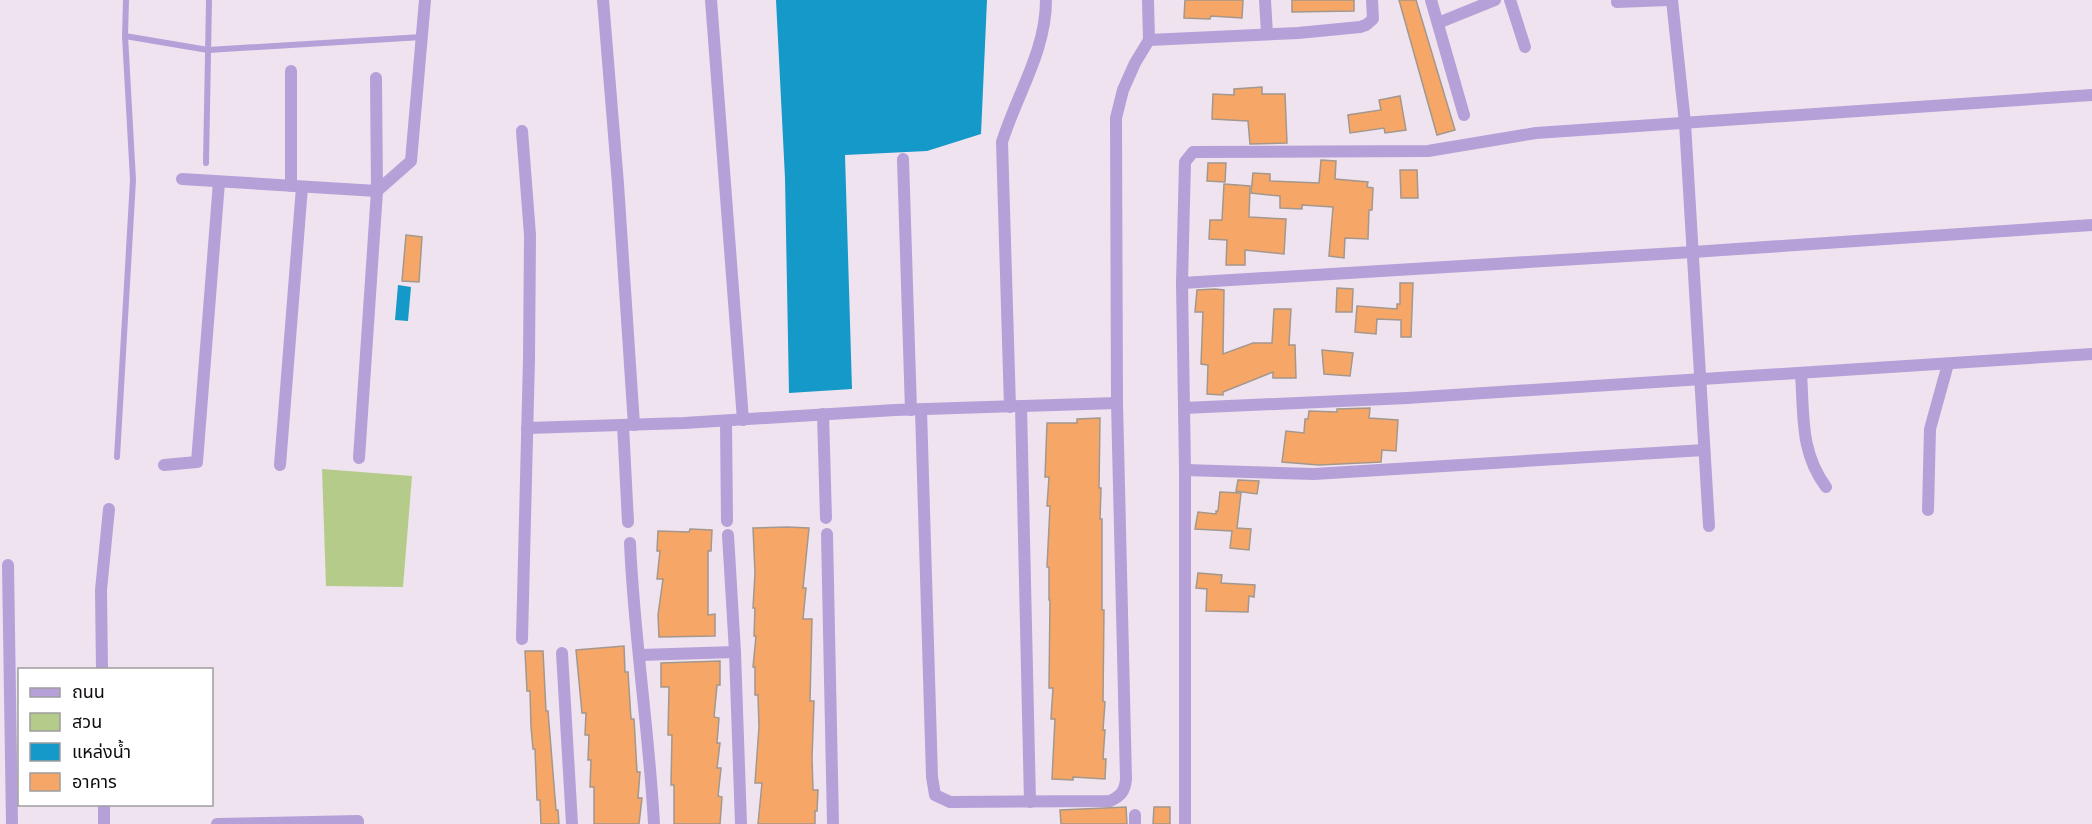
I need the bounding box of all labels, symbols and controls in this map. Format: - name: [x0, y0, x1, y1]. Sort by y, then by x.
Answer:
- legend: [18, 668, 213, 806]
- text: ถนน: [72, 680, 105, 702]
- text: สวน: [72, 710, 102, 732]
- text: แหล่งน้ำ: [72, 739, 131, 762]
- text: อาคาร: [72, 770, 117, 792]

